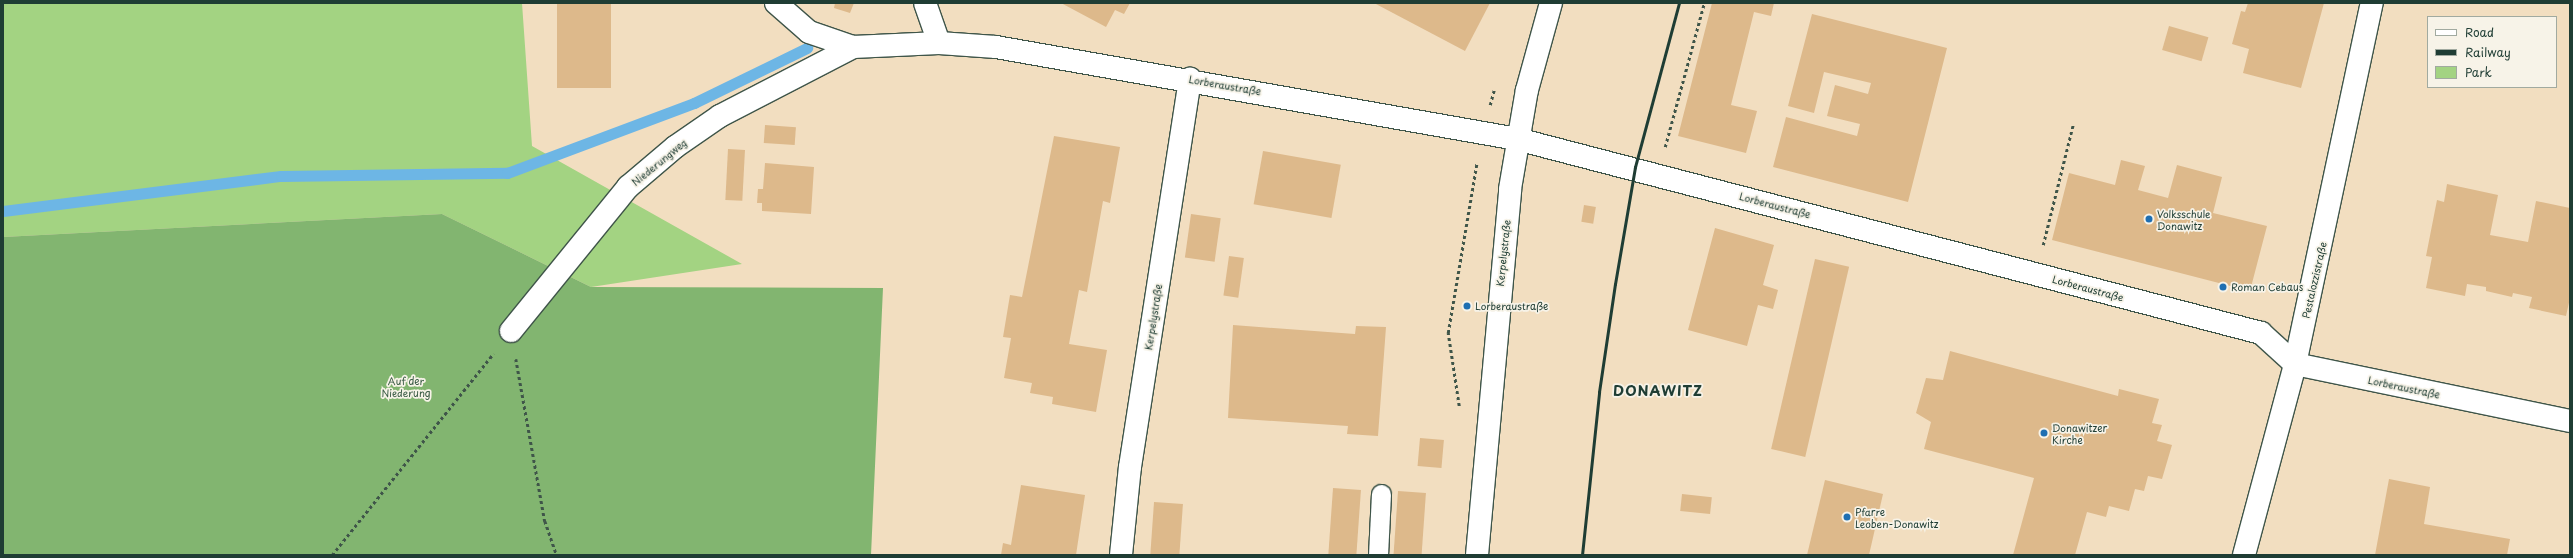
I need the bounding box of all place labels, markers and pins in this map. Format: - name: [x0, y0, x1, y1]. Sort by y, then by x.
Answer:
- place label: Volksschule Donawitz: [2157, 207, 2211, 230]
- marker: Volksschule Donawitz: [2144, 214, 2154, 224]
- place label: Roman Cebaus: [2231, 281, 2302, 293]
- marker: Roman Cebaus: [2218, 282, 2228, 292]
- place label: Lorberaustraße: [1475, 300, 1548, 312]
- marker: Lorberaustraße: [1462, 301, 1472, 311]
- place label: Donawitzer Kirche: [2052, 421, 2107, 444]
- marker: Donawitzer Kirche: [2039, 428, 2049, 438]
- place label: Pfarre Leoben-Donawitz: [1855, 505, 1939, 528]
- marker: Pfarre Leoben-Donawitz: [1842, 512, 1852, 522]

